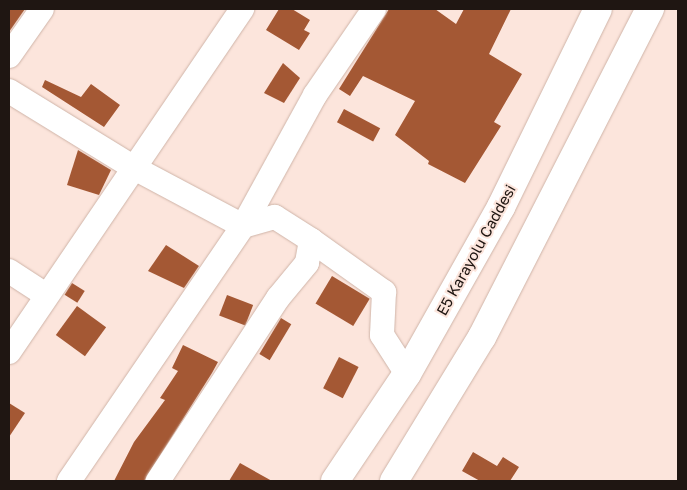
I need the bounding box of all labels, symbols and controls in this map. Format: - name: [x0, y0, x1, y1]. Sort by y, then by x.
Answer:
- street label: E5 Karayolu Caddesi: [433, 181, 519, 319]

